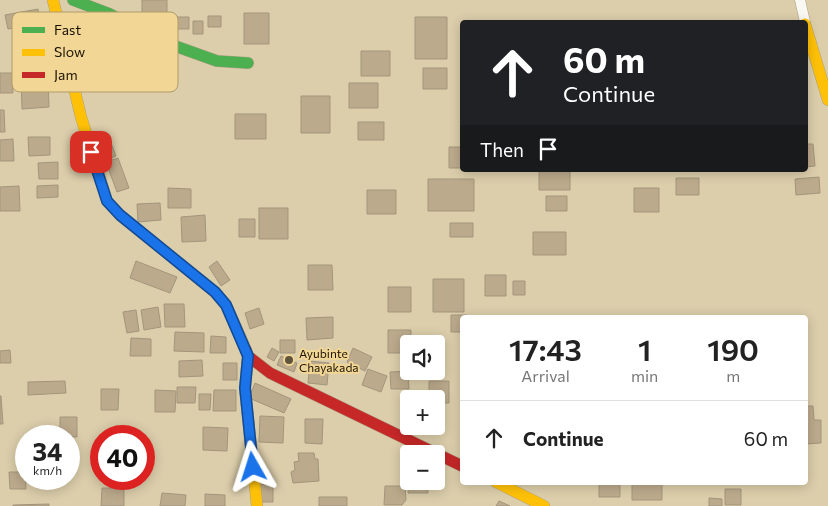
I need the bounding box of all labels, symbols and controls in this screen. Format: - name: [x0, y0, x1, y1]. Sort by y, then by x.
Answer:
- legend: [12, 12, 178, 92]
- text: Fast: [54, 21, 81, 38]
- text: 60 m: [563, 37, 645, 80]
- icon: ahead: [480, 40, 545, 105]
- text: Slow: [54, 43, 85, 60]
- text: Jam: [54, 66, 78, 83]
- text: Continue: [563, 80, 655, 107]
- pin: [70, 131, 112, 173]
- icon: arrive: [534, 135, 562, 163]
- icon: arrive: [77, 138, 105, 166]
- text: Then: [480, 138, 524, 161]
- text: 17:43: [509, 330, 582, 367]
- text: 1: [638, 330, 651, 367]
- text: 190: [707, 330, 759, 367]
- map controls: [400, 335, 445, 490]
- button: sound: [400, 335, 445, 380]
- place label: Ayubinte Chayakada: [299, 346, 359, 374]
- marker: Ayubinte Chayakada: [283, 354, 295, 366]
- text: Arrival: [521, 366, 570, 385]
- text: min: [631, 366, 658, 385]
- text: m: [726, 366, 740, 385]
- button: +: [400, 390, 445, 435]
- icon: ahead: [480, 424, 508, 452]
- speed limit sign: 40: [90, 425, 155, 490]
- text: Continue: [523, 427, 603, 450]
- text: 60 m: [744, 427, 788, 450]
- text: 34: [33, 436, 62, 466]
- position arrow: [226, 440, 278, 492]
- button: −: [400, 445, 445, 490]
- text: km/h: [33, 463, 62, 477]

